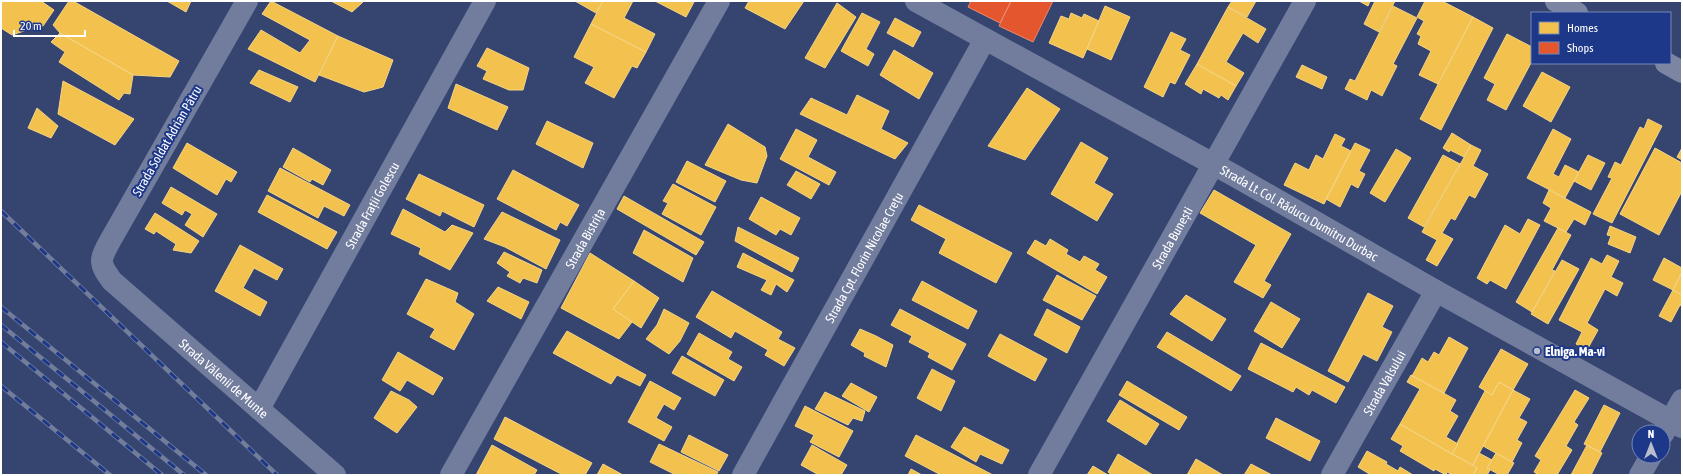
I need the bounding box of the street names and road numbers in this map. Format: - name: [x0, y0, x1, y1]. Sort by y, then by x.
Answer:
- street label: Strada Soldat Adrian Pătru: [129, 83, 205, 199]
- street label: Strada Frații Golescu: [342, 159, 402, 251]
- street label: Strada Lt. Col. Răducu Dumitru Durbac: [1218, 162, 1381, 264]
- street label: Strada Cpt. Florin Nicolae Crețu: [822, 189, 906, 325]
- street label: Strada Bunești: [1149, 204, 1196, 271]
- street label: Strada Bistrița: [562, 205, 608, 271]
- street label: Strada Vălenii de Munte: [176, 336, 271, 421]
- street label: Strada Valsului: [1360, 348, 1408, 418]

